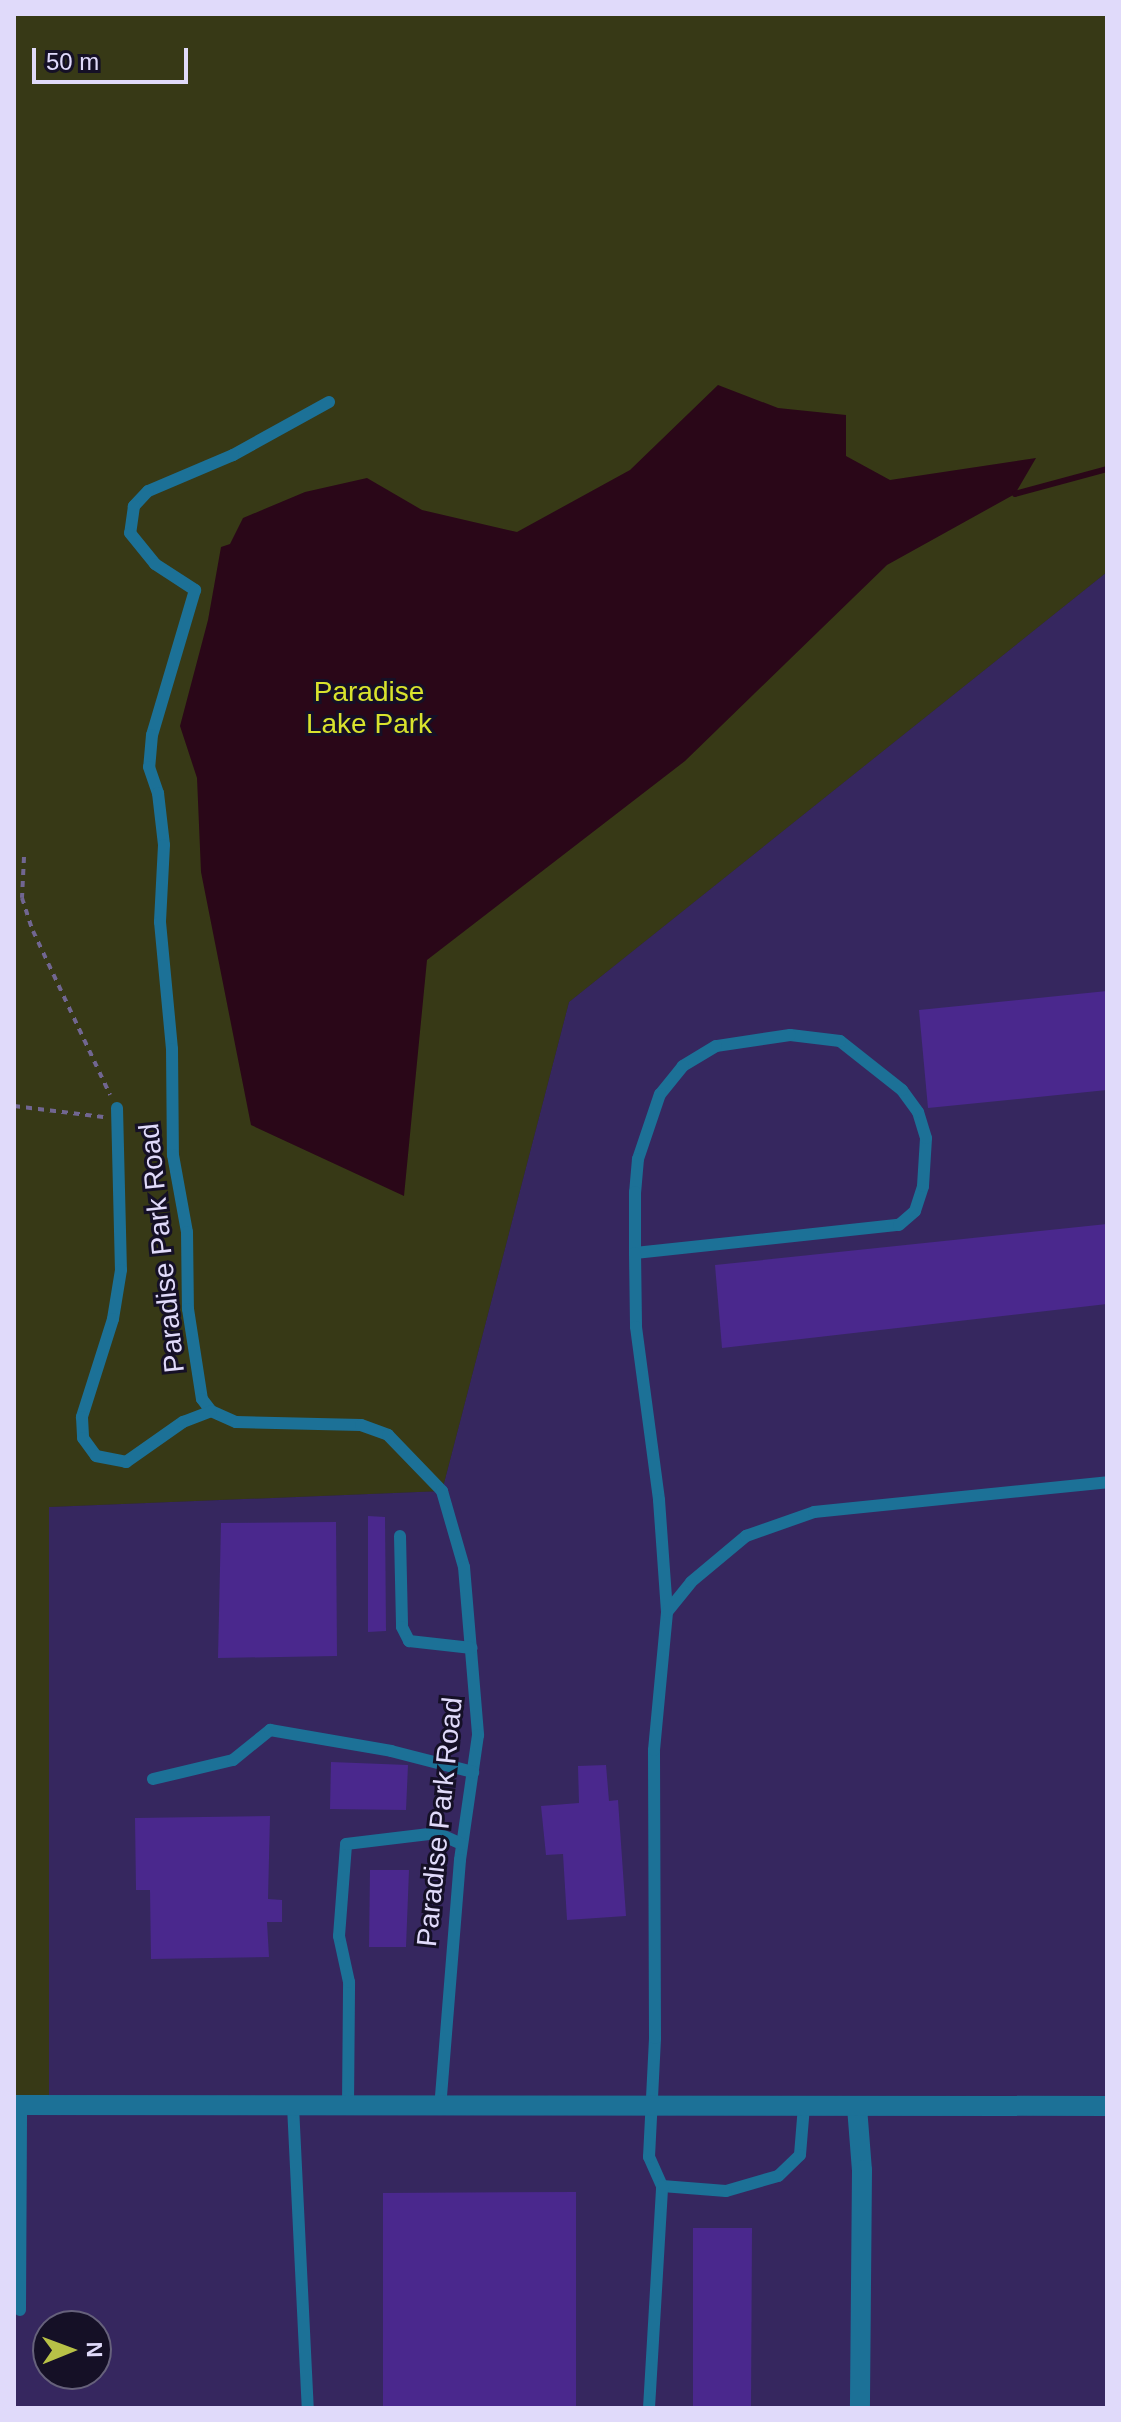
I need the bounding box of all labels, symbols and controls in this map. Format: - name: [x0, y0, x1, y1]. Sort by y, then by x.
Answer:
- scale bar: [36, 32, 192, 82]
- text: 50 m: [46, 48, 99, 75]
- park label: Paradise Lake Park: [306, 675, 432, 741]
- street label: Paradise Park Road: [132, 1122, 192, 1374]
- street label: Paradise Park Road: [410, 1696, 470, 1948]
- north arrow: [32, 2310, 112, 2390]
- text: N: [82, 2341, 107, 2358]

